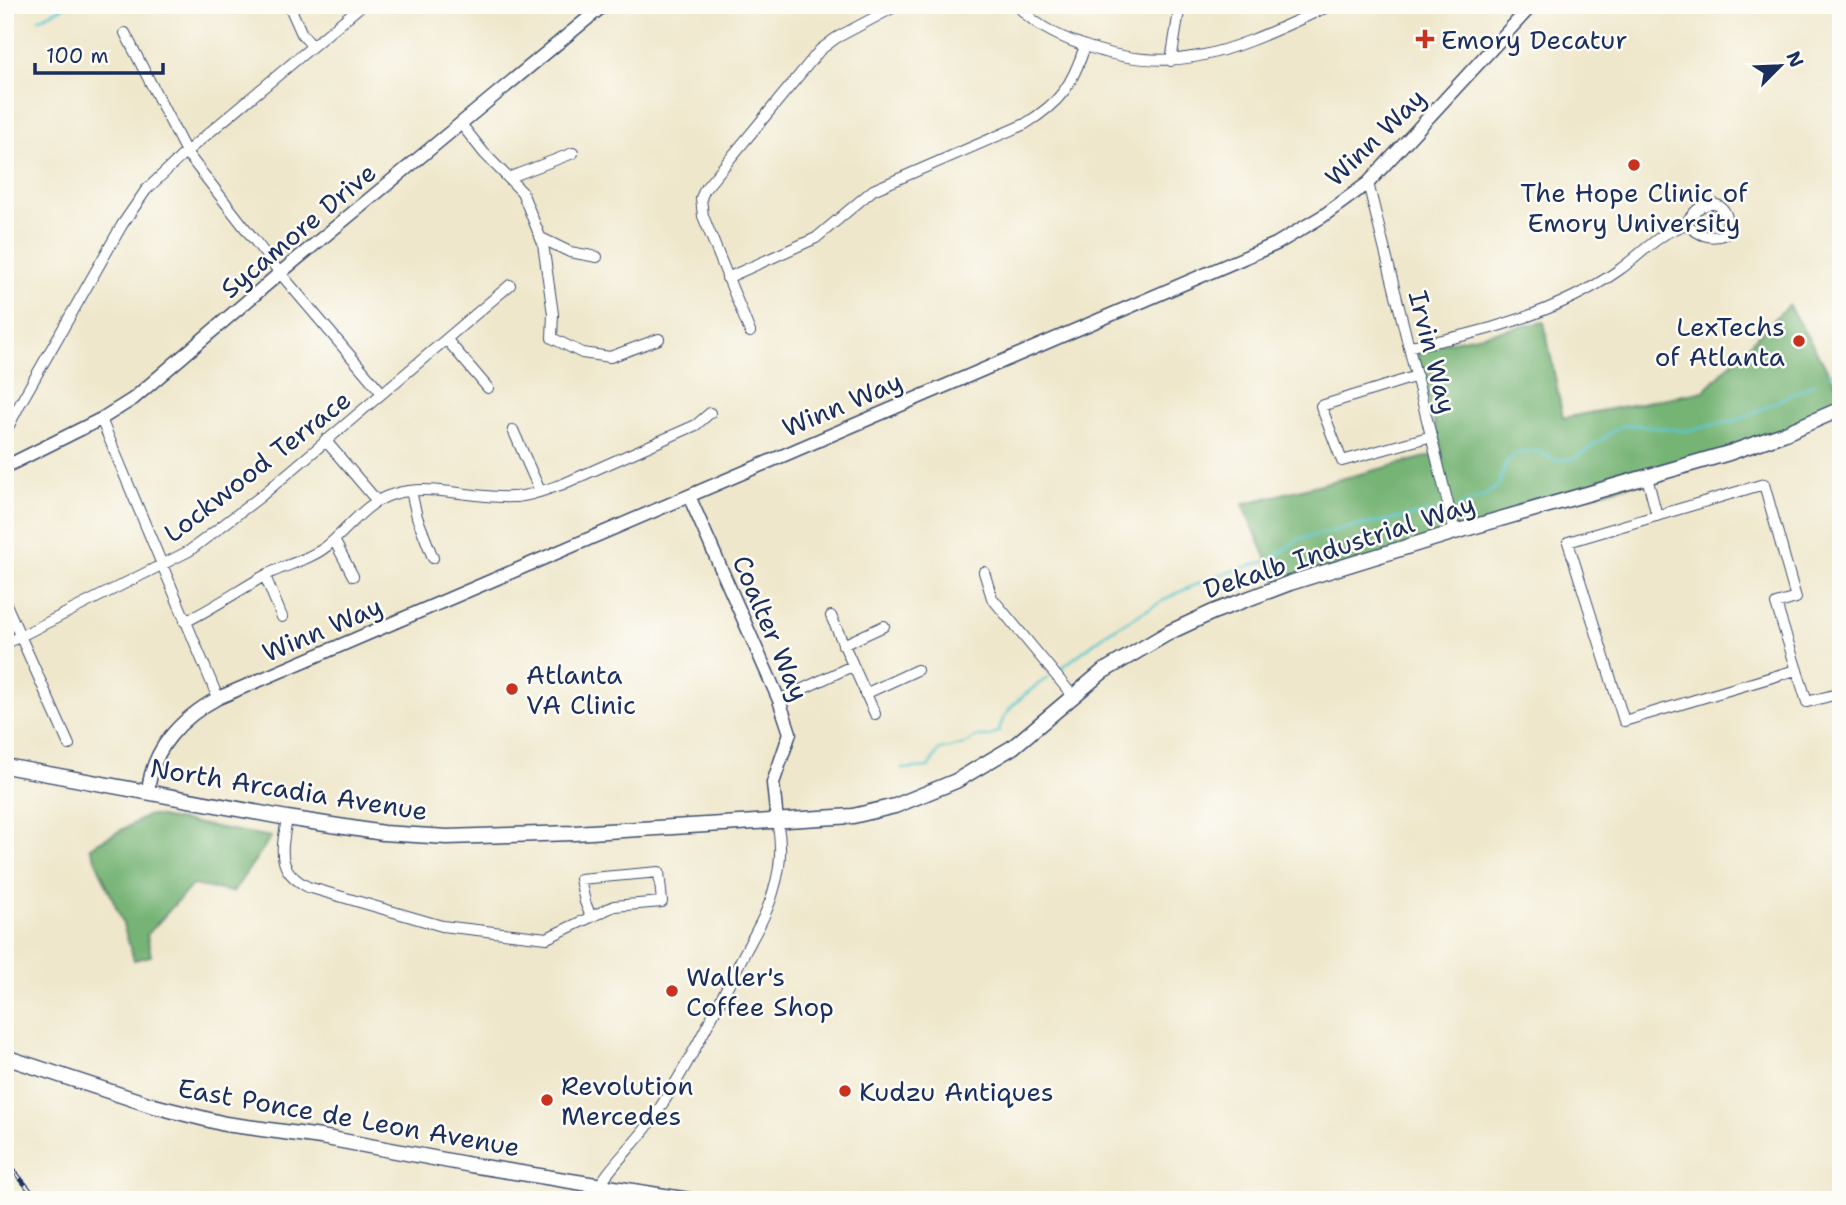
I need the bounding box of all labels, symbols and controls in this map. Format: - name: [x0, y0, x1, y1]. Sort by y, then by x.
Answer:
- place label: Emory Decatur: [1441, 22, 1627, 57]
- marker: Emory Decatur: [1415, 29, 1435, 49]
- scale bar: [35, 32, 163, 76]
- north arrow: [1744, 32, 1814, 102]
- text: 100 m: [46, 42, 109, 70]
- text: N: [1781, 47, 1810, 71]
- street label: Winn Way: [1317, 80, 1433, 194]
- street label: Sycamore Drive: [213, 154, 383, 306]
- marker: The Hope Clinic of Emory University: [1626, 157, 1642, 173]
- place label: The Hope Clinic of Emory University: [1520, 175, 1748, 240]
- street label: Irvin Way: [1401, 287, 1465, 417]
- place label: LexTechs of Atlanta: [1655, 309, 1785, 374]
- marker: LexTechs of Atlanta: [1791, 333, 1807, 349]
- street label: Winn Way: [777, 363, 907, 445]
- street label: Lockwood Terrace: [156, 382, 358, 550]
- street label: Dekalb Industrial Way: [1199, 486, 1479, 606]
- street label: Coalter Way: [725, 550, 817, 706]
- street label: Winn Way: [257, 588, 387, 670]
- place label: Atlanta VA Clinic: [526, 657, 636, 722]
- marker: Atlanta VA Clinic: [504, 681, 520, 697]
- street label: North Arcadia Avenue: [148, 750, 430, 828]
- place label: Waller's Coffee Shop: [686, 959, 834, 1024]
- marker: Waller's Coffee Shop: [664, 983, 680, 999]
- place label: Revolution Mercedes: [561, 1068, 693, 1133]
- street label: East Ponce de Leon Avenue: [175, 1070, 523, 1164]
- place label: Kudzu Antiques: [859, 1074, 1054, 1109]
- marker: Kudzu Antiques: [837, 1083, 853, 1099]
- marker: Revolution Mercedes: [539, 1092, 555, 1108]

